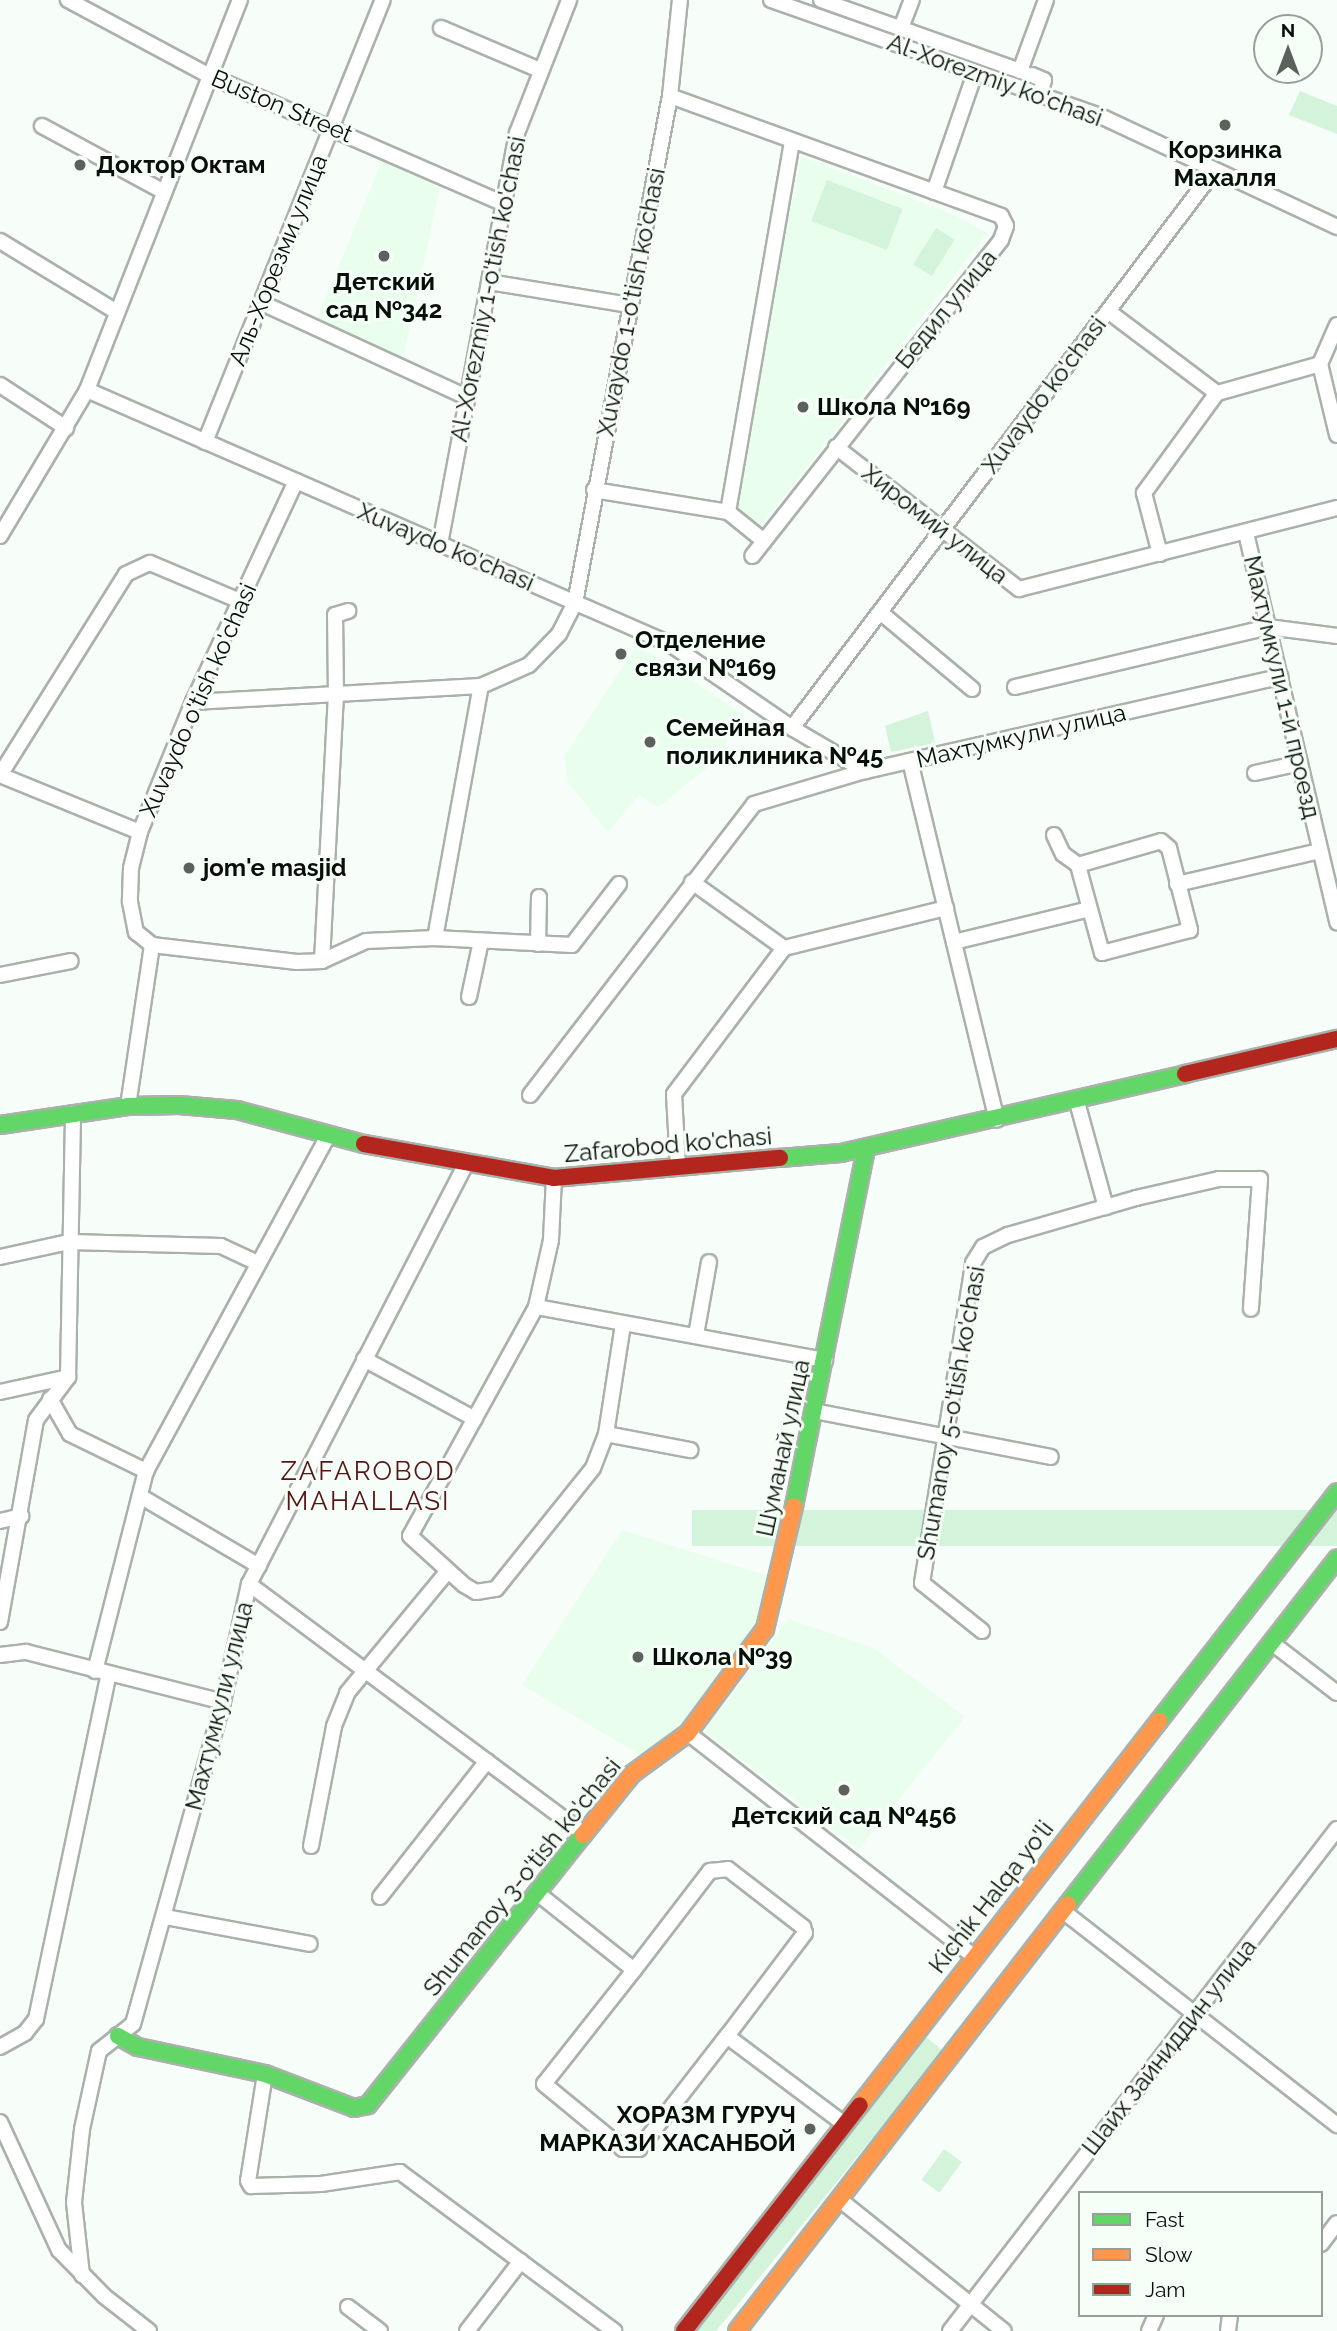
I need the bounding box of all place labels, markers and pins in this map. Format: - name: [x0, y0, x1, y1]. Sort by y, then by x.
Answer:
- marker: Корзинка Махалля: [1217, 117, 1233, 133]
- place label: Корзинка Махалля: [1168, 136, 1282, 192]
- place label: Доктор Октам: [96, 151, 265, 179]
- marker: Доктор Октам: [70, 155, 90, 175]
- marker: Детский сад №342: [376, 248, 392, 264]
- place label: Детский сад №342: [326, 268, 442, 324]
- place label: Школа №169: [817, 393, 971, 421]
- marker: Школа №169: [795, 399, 811, 415]
- place label: Отделение связи №169: [635, 626, 776, 682]
- marker: Отделение связи №169: [613, 646, 629, 662]
- place label: Семейная поликлиника №45: [666, 714, 883, 770]
- marker: Семейная поликлиника №45: [640, 732, 660, 752]
- place label: jom'e masjid: [203, 854, 346, 882]
- marker: jom'e masjid: [181, 860, 197, 876]
- place label: Школа №39: [652, 1643, 793, 1671]
- marker: Школа №39: [630, 1649, 646, 1665]
- marker: Детский сад №456: [836, 1782, 852, 1798]
- place label: Детский сад №456: [731, 1802, 957, 1830]
- place label: ХОРАЗМ ГУРУЧ МАРКАЗИ ХАСАНБОЙ: [539, 2101, 796, 2157]
- marker: ХОРАЗМ ГУРУЧ МАРКАЗИ ХАСАНБОЙ: [802, 2121, 818, 2137]

